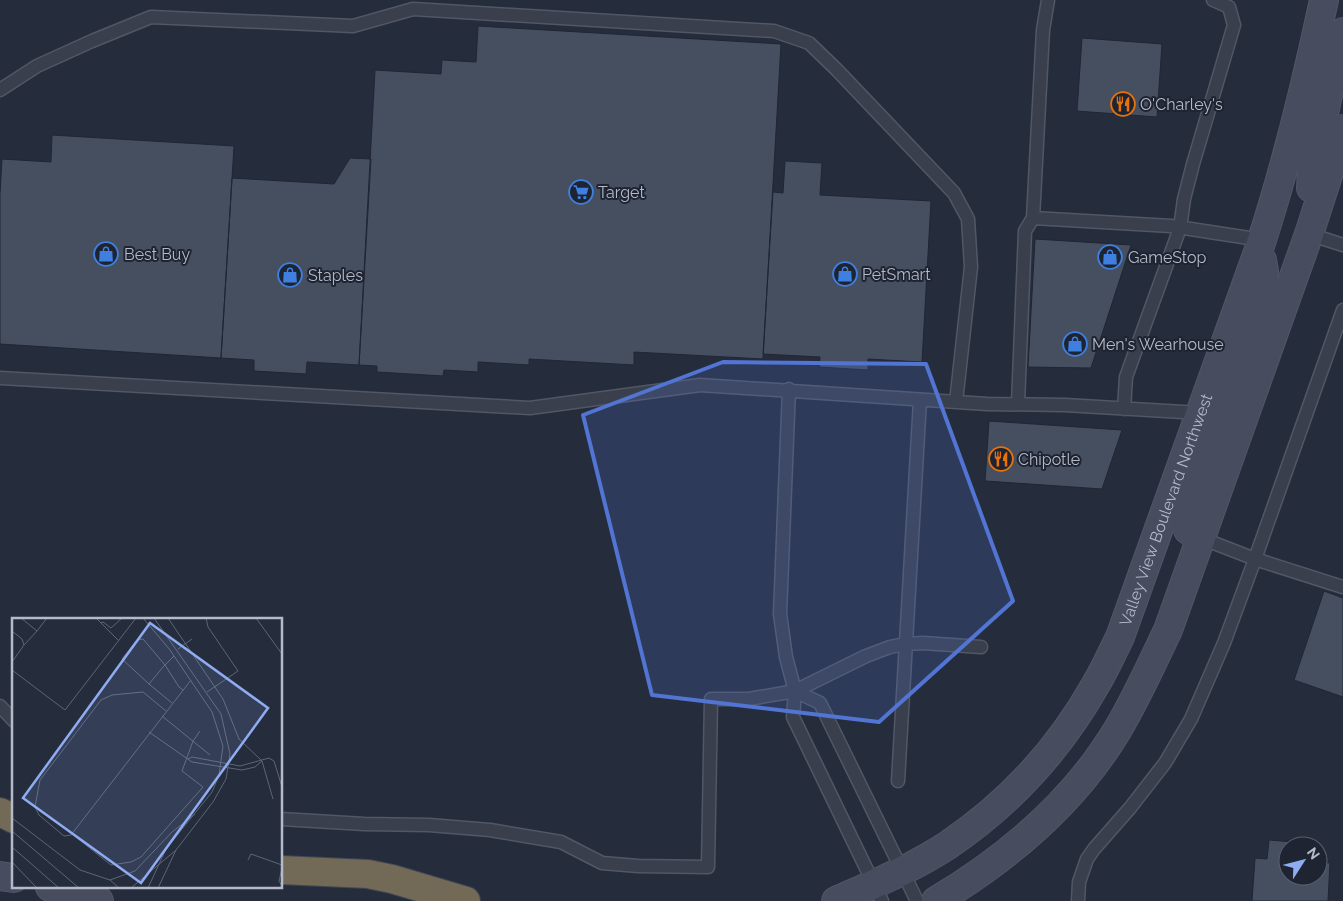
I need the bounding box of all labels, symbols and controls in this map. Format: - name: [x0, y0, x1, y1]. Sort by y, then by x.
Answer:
- restaurant icon: O'Charley's: [1110, 91, 1136, 117]
- place label: O'Charley's: [1140, 95, 1223, 114]
- supermarket icon: Target: [568, 179, 594, 205]
- place label: Target: [598, 183, 645, 202]
- shop icon: Best Buy: [93, 241, 119, 267]
- shop icon: GameStop: [1097, 244, 1123, 270]
- place label: Best Buy: [124, 245, 190, 264]
- place label: GameStop: [1128, 248, 1207, 267]
- shop icon: PetSmart: [832, 261, 858, 287]
- shop icon: Staples: [277, 262, 303, 288]
- place label: PetSmart: [862, 265, 931, 284]
- place label: Staples: [308, 266, 363, 285]
- shop icon: Men's Wearhouse: [1062, 331, 1088, 357]
- place label: Men's Wearhouse: [1092, 335, 1224, 354]
- street label: Valley View Boulevard Northwest: [1115, 390, 1216, 628]
- restaurant icon: Chipotle: [988, 446, 1014, 472]
- place label: Chipotle: [1018, 450, 1080, 469]
- inset map: [12, 618, 282, 888]
- north arrow: [1278, 836, 1328, 886]
- text: N: [1304, 844, 1323, 862]

